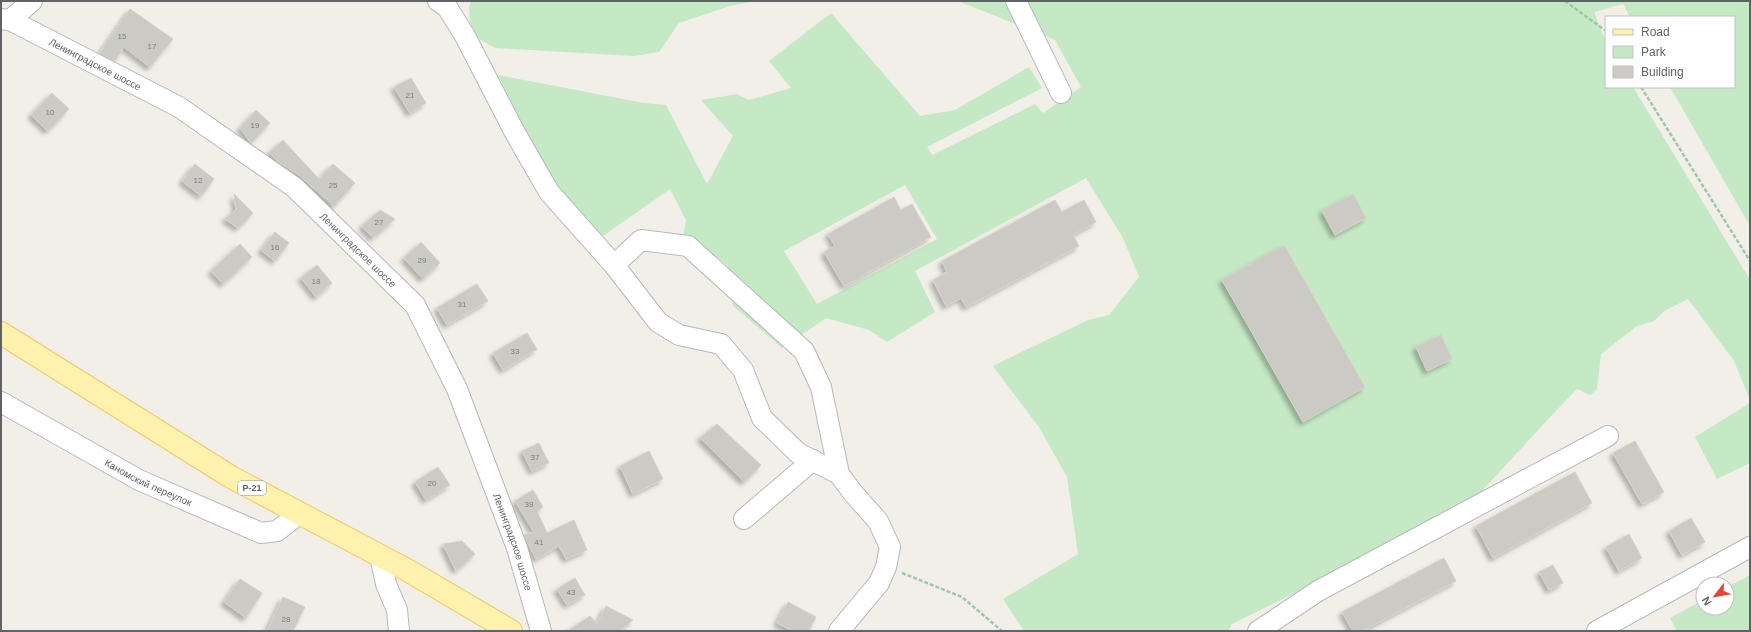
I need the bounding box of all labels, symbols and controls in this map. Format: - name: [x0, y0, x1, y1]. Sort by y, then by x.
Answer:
- legend: [1605, 16, 1735, 88]
- text: Road: [1641, 25, 1670, 39]
- house number: 15: [118, 32, 127, 41]
- street label: Ленинградское шоссе: [47, 36, 143, 93]
- house number: 17: [148, 42, 157, 51]
- text: Park: [1641, 45, 1667, 59]
- text: Building: [1641, 65, 1684, 79]
- house number: 21: [406, 91, 415, 100]
- house number: 10: [46, 108, 55, 117]
- house number: 19: [251, 121, 260, 130]
- house number: 12: [194, 176, 203, 185]
- house number: 25: [329, 181, 338, 190]
- street label: Ленинградское шоссе: [318, 211, 399, 290]
- house number: 27: [375, 218, 384, 227]
- house number: 16: [271, 243, 280, 252]
- house number: 29: [418, 256, 427, 265]
- house number: 18: [312, 277, 321, 286]
- house number: 31: [458, 300, 467, 309]
- house number: 33: [511, 347, 520, 356]
- house number: 37: [531, 453, 540, 462]
- street label: Каномский переулок: [103, 457, 194, 509]
- house number: 20: [428, 479, 437, 488]
- road number: Р-21: [238, 481, 266, 495]
- street label: Ленинградское шоссе: [491, 492, 534, 592]
- house number: 39: [525, 500, 534, 509]
- house number: 41: [535, 538, 544, 547]
- north arrow: [1695, 576, 1735, 616]
- house number: 43: [567, 588, 576, 597]
- text: N: [1699, 595, 1714, 608]
- house number: 28: [282, 615, 291, 624]

